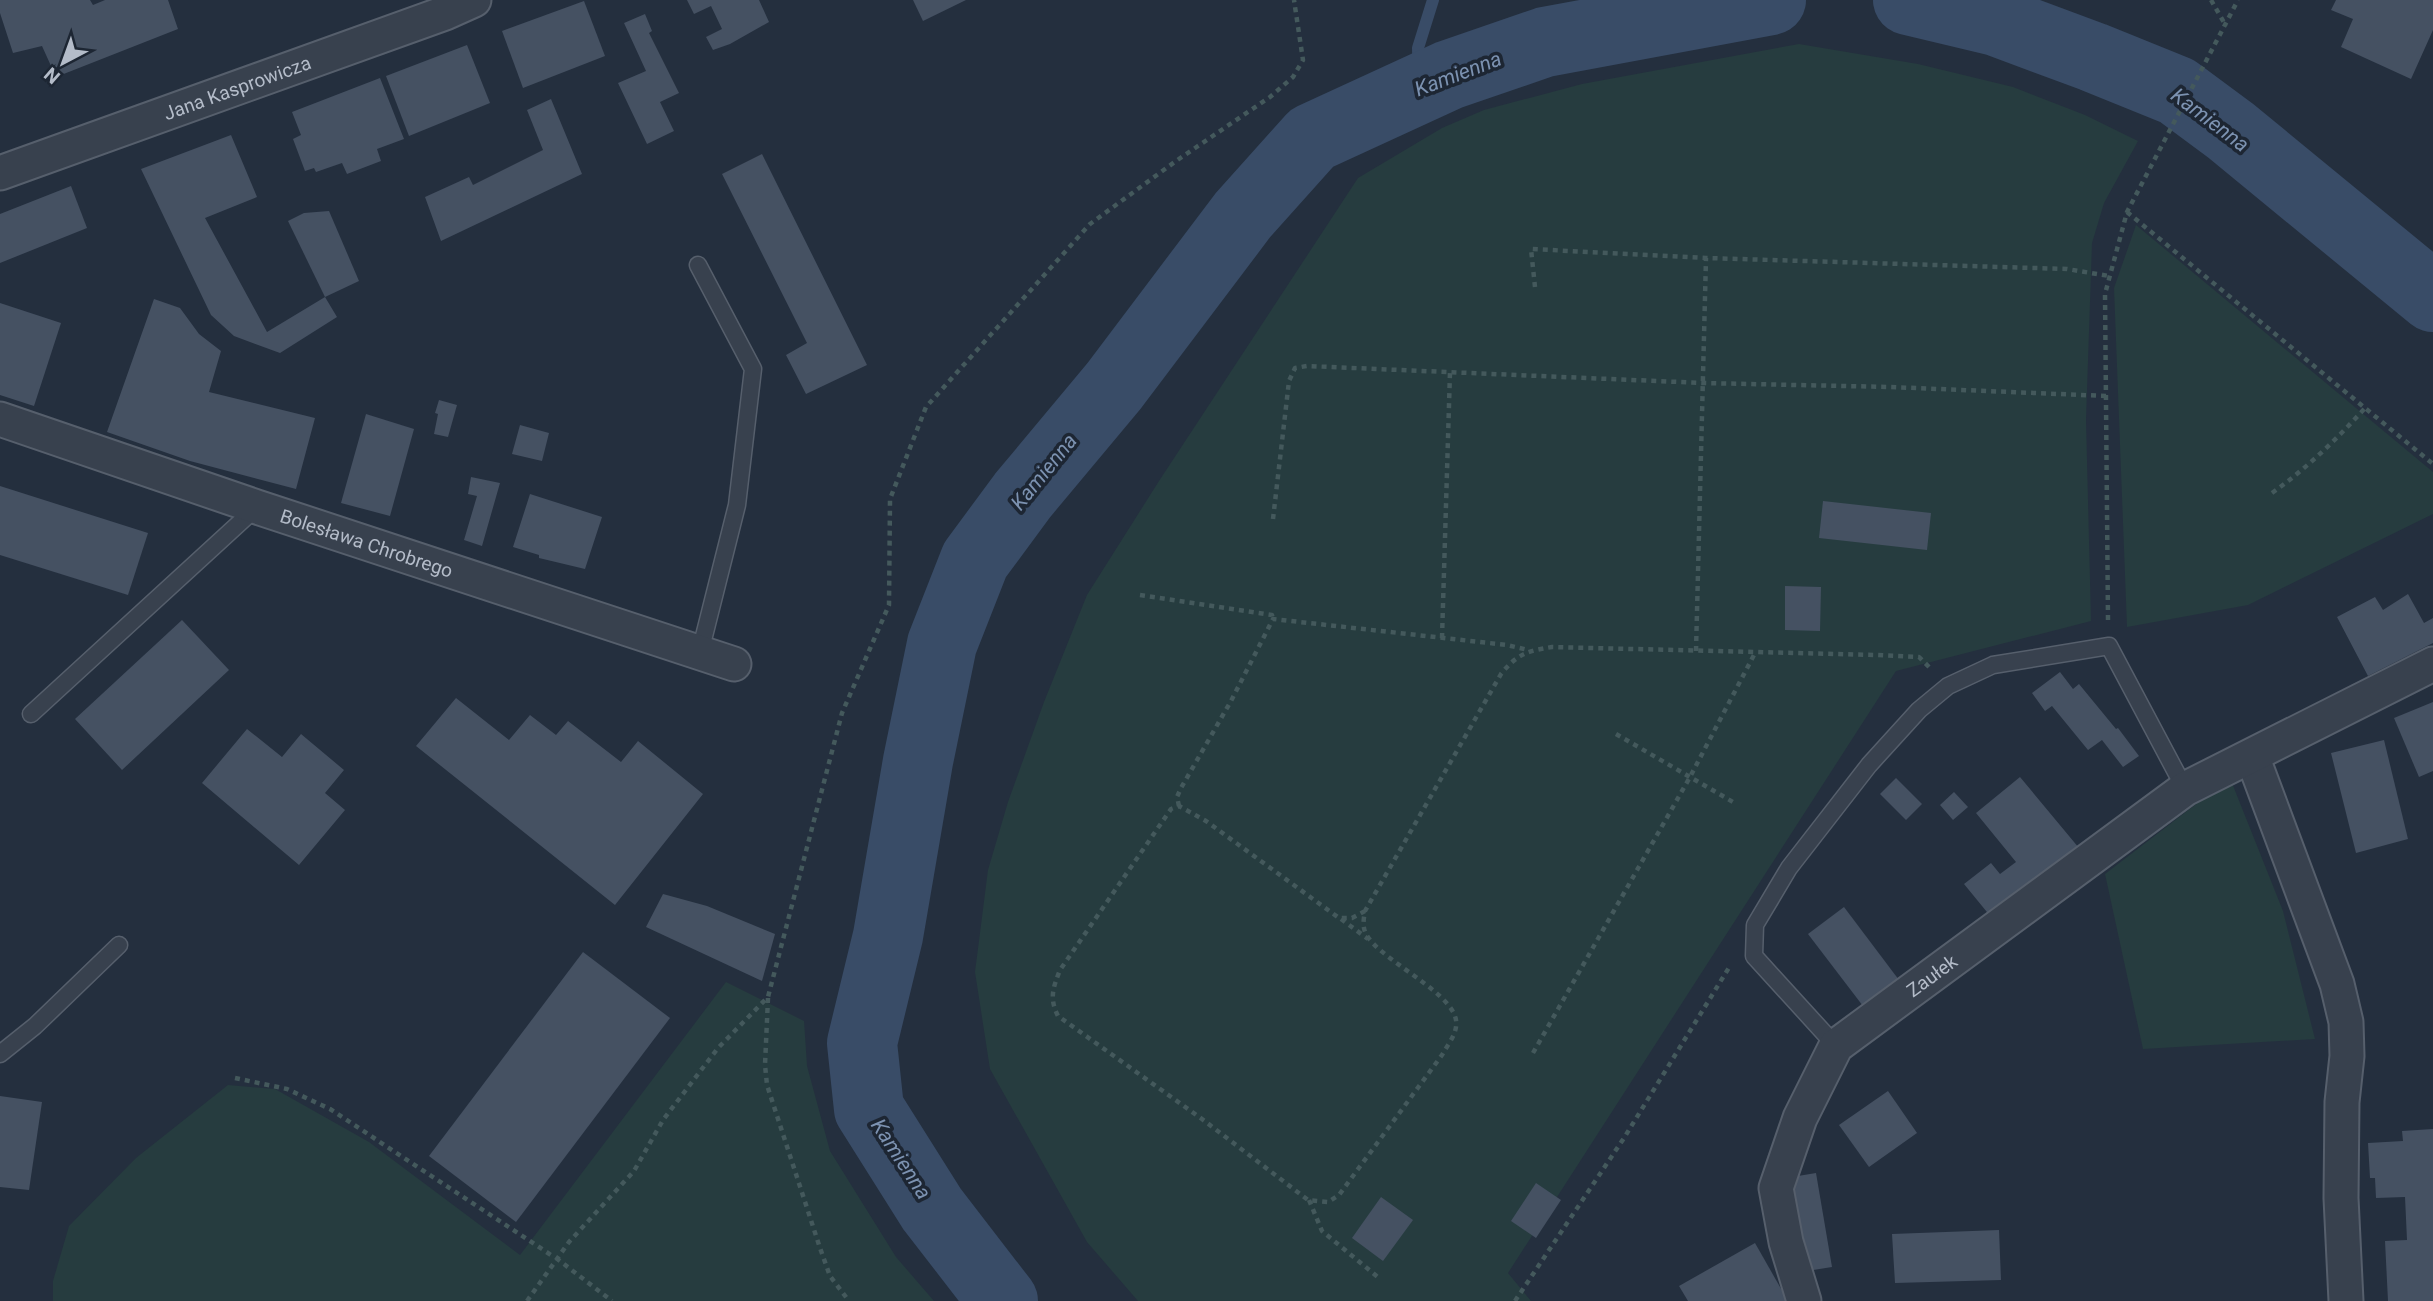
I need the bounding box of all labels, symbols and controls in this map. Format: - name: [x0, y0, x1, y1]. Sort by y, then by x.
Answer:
- north arrow: [28, 28, 98, 98]
- water label: Kamienna: [1411, 46, 1505, 102]
- street label: Jana Kasprowicza: [160, 51, 314, 125]
- text: N: [40, 62, 65, 89]
- water label: Kamienna: [2166, 83, 2254, 157]
- water label: Kamienna: [1006, 429, 1082, 515]
- street label: Bolesława Chrobrego: [277, 504, 456, 582]
- street label: Zaułek: [1902, 949, 1962, 1002]
- water label: Kamienna: [866, 1114, 936, 1204]

